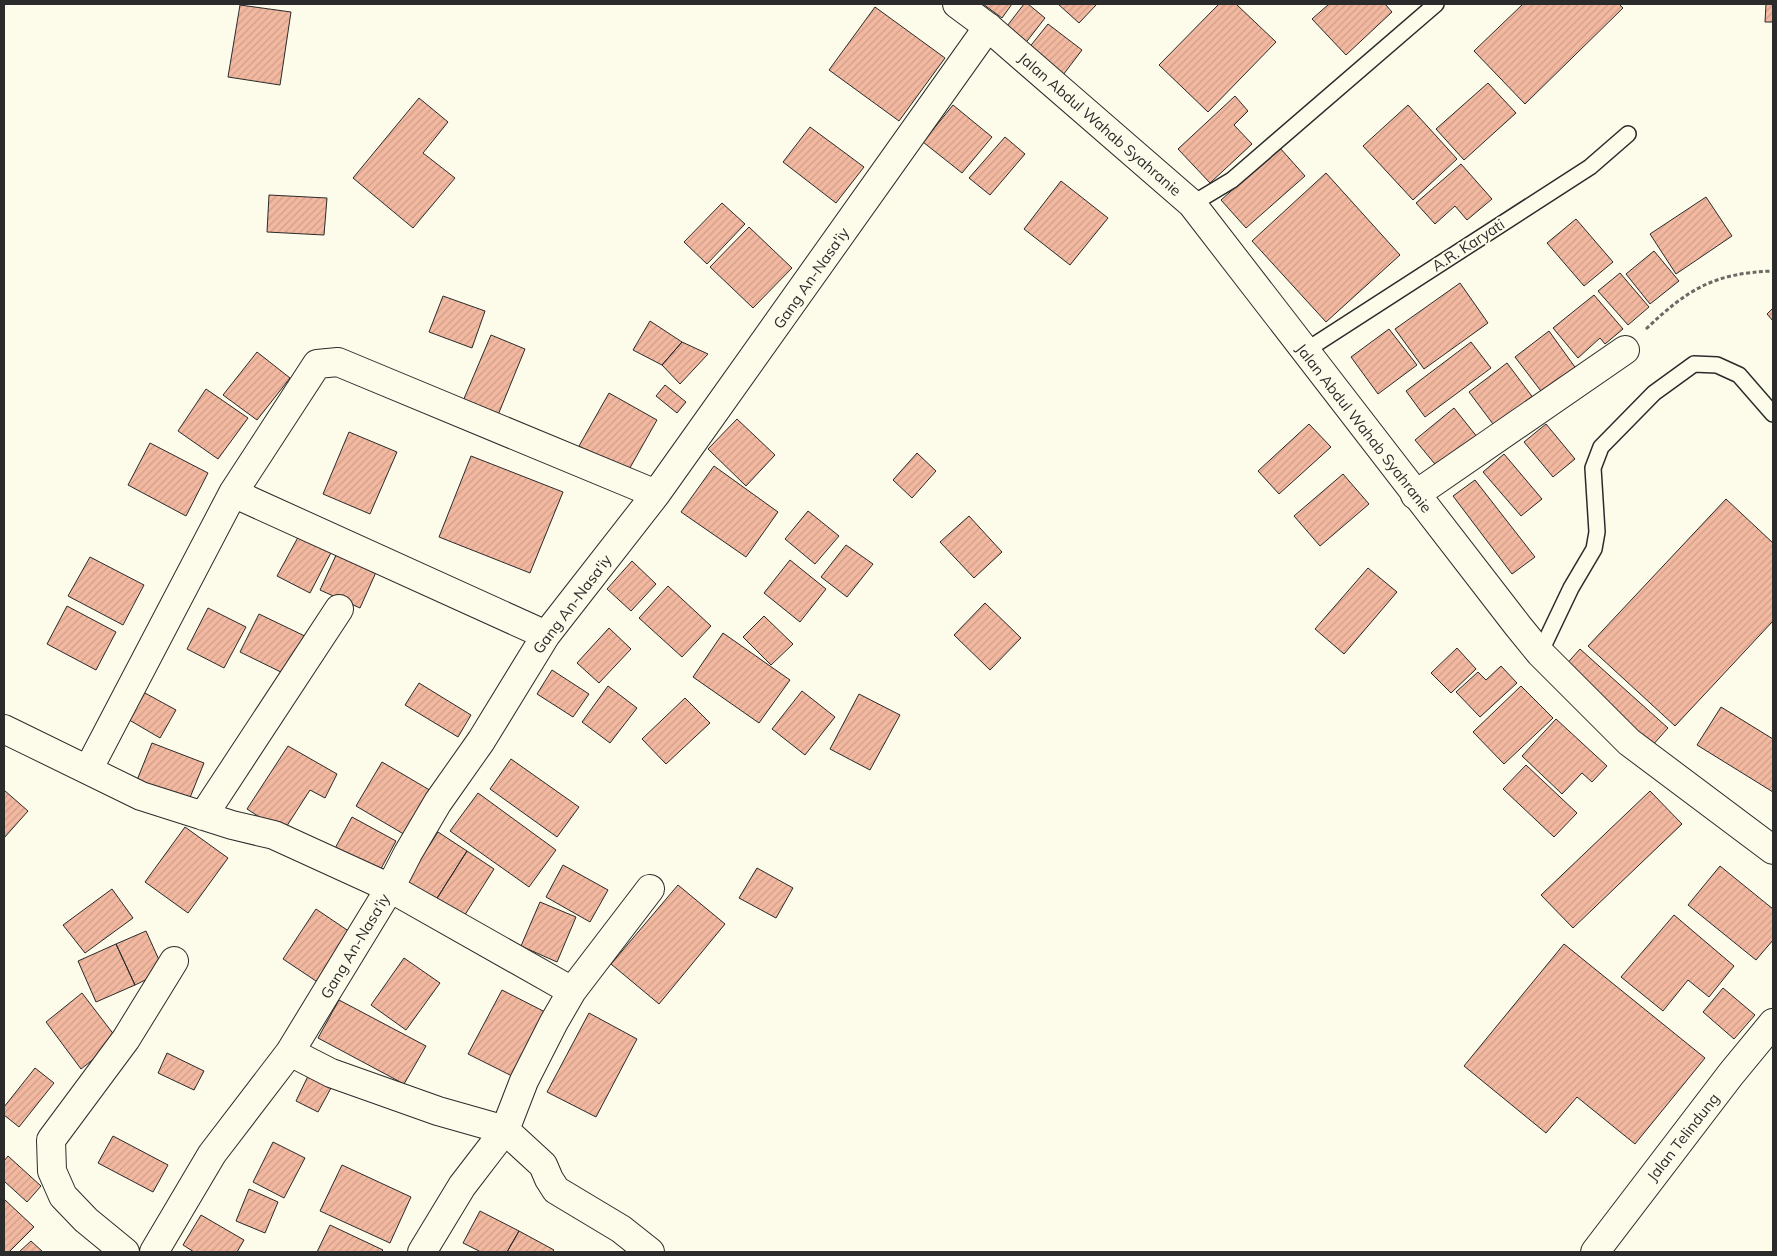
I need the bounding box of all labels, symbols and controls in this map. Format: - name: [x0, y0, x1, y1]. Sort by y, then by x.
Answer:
- street label: Jalan Abdul Wahab Syahranie: [1015, 48, 1185, 200]
- street label: A.R. Karyati: [1428, 215, 1508, 275]
- street label: Gang An-Nasa'iy: [769, 224, 853, 332]
- street label: Jalan Abdul Wahab Syahranie: [1292, 340, 1436, 516]
- street label: Gang An-Nasa'iy: [528, 551, 616, 657]
- street label: Gang An-Nasa'iy: [316, 890, 394, 1002]
- street label: Jalan Telindung: [1643, 1089, 1723, 1185]

